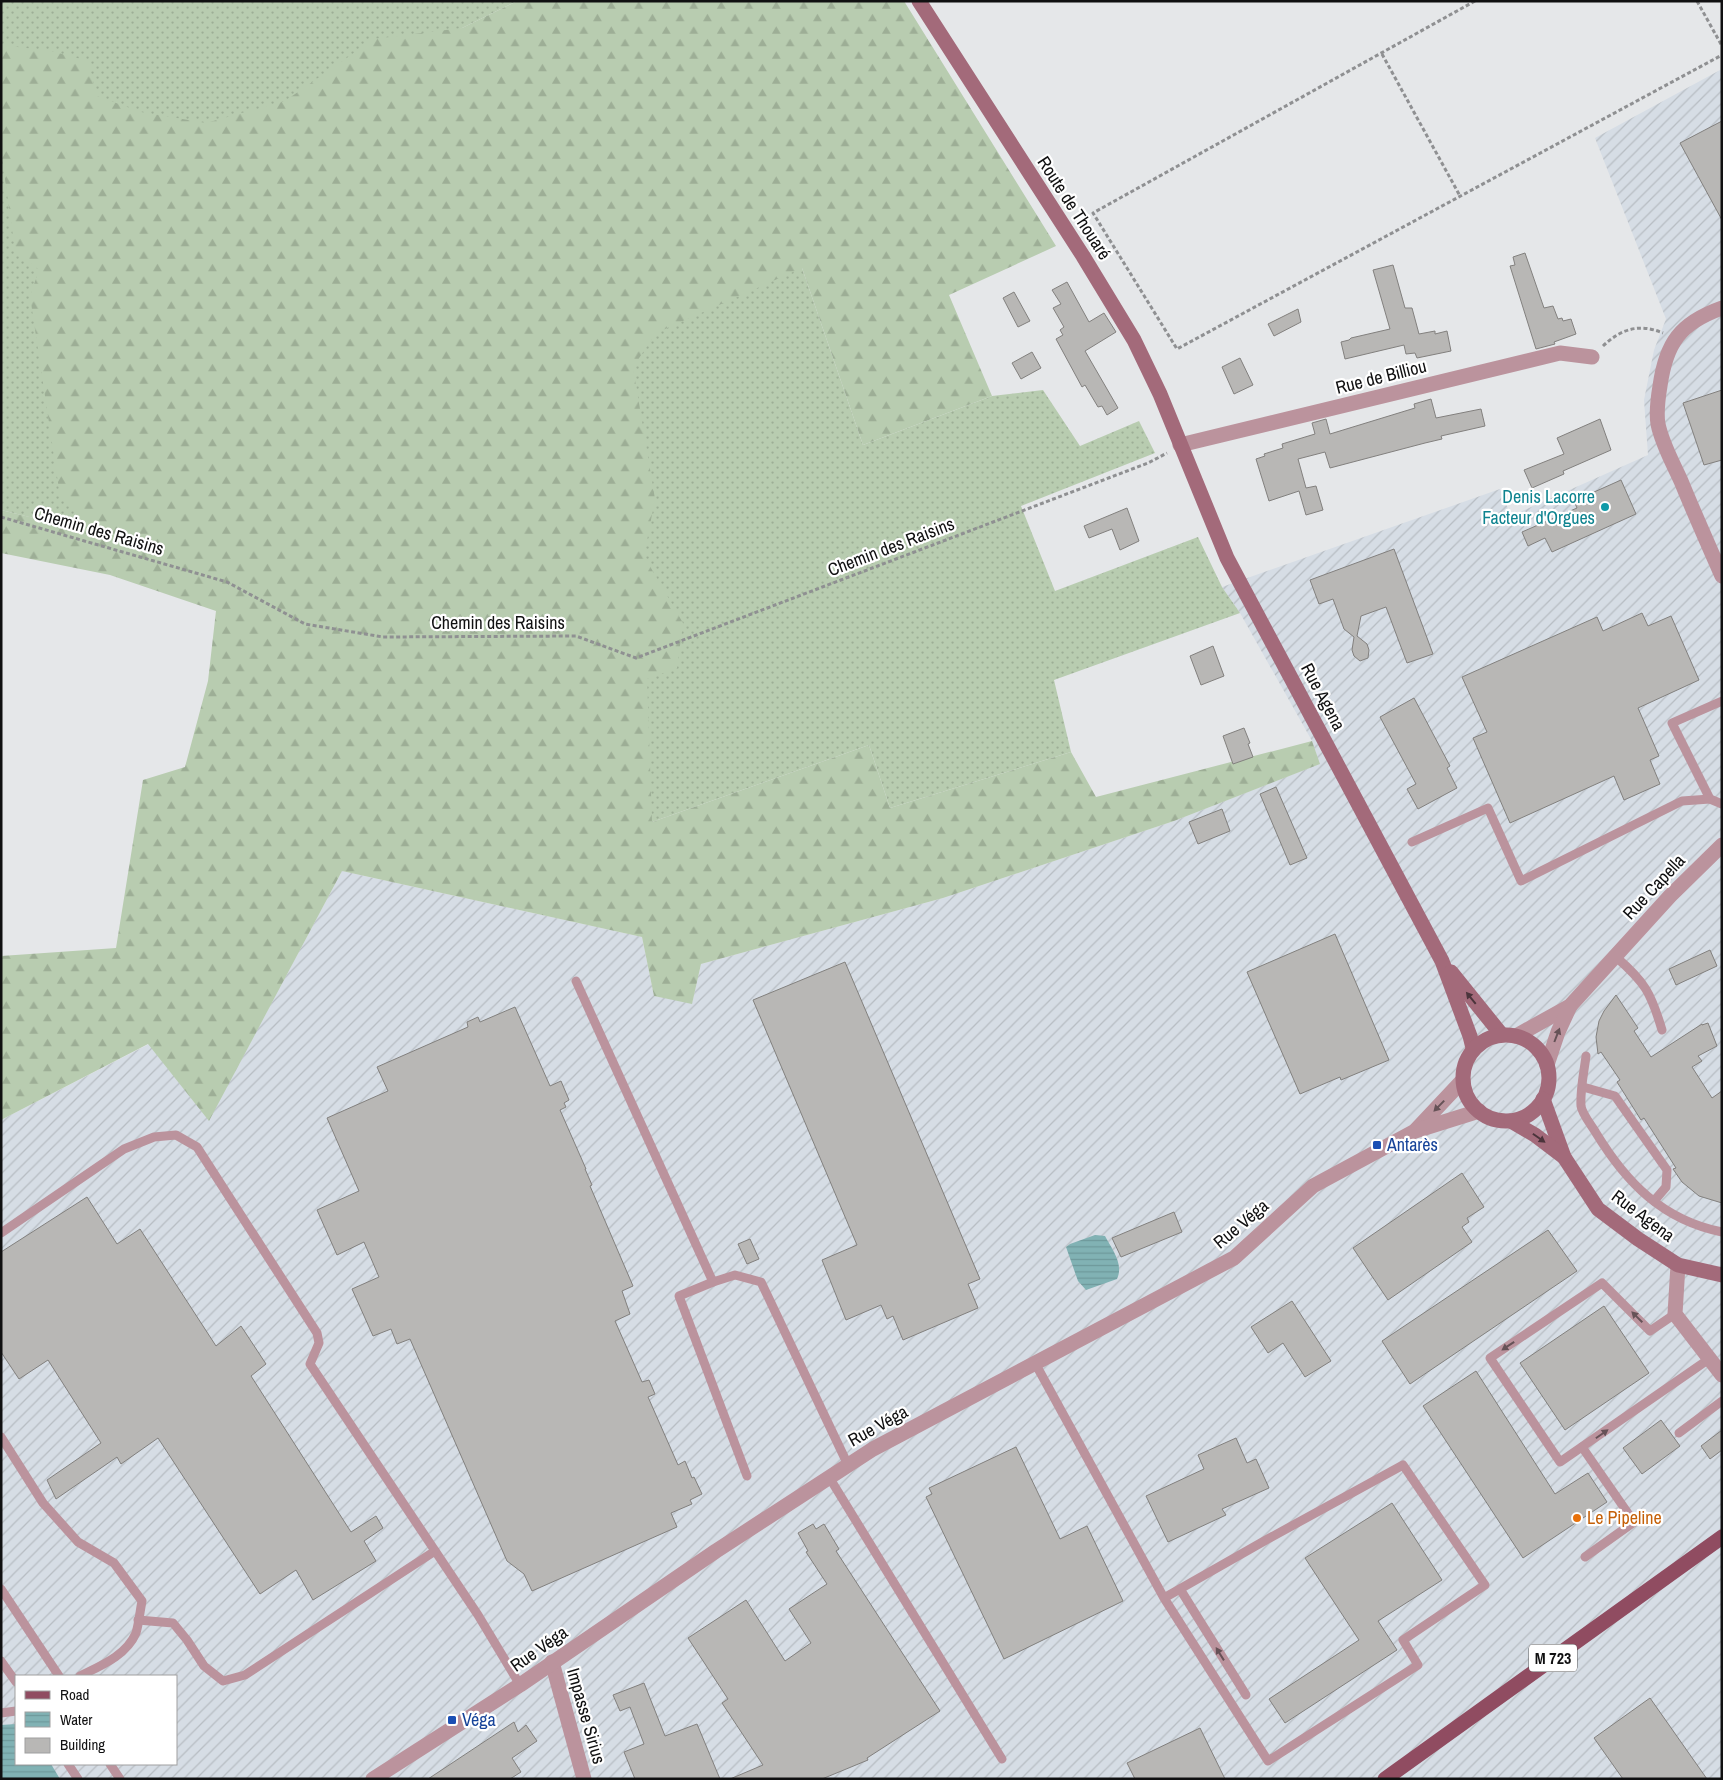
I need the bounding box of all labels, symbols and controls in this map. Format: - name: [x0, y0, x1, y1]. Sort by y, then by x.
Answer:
- street label: Route de Thouaré: [1032, 151, 1117, 264]
- street label: Rue de Billiou: [1333, 353, 1429, 400]
- place label: Denis Lacorre Facteur d'Orgues: [1482, 484, 1595, 530]
- street label: Chemin des Raisins: [31, 500, 167, 561]
- marker: Denis Lacorre Facteur d'Orgues: [1599, 501, 1611, 513]
- street label: Chemin des Raisins: [824, 511, 958, 582]
- street label: Chemin des Raisins: [431, 610, 565, 635]
- street label: Rue Agena: [1295, 659, 1352, 735]
- street label: Rue Capella: [1617, 848, 1690, 925]
- one-way arrow: [1466, 991, 1477, 1004]
- one-way arrow: [1553, 1027, 1561, 1042]
- one-way arrow: [1433, 1099, 1445, 1111]
- place label: Antarès: [1386, 1132, 1438, 1157]
- one-way arrow: [1532, 1133, 1545, 1143]
- marker: Antarès: [1371, 1139, 1383, 1151]
- street label: Rue Agena: [1607, 1184, 1680, 1248]
- street label: Rue Véga: [1208, 1193, 1274, 1254]
- one-way arrow: [1631, 1312, 1643, 1324]
- one-way arrow: [1501, 1341, 1514, 1351]
- street label: Rue Véga: [843, 1399, 912, 1452]
- one-way arrow: [1595, 1429, 1609, 1439]
- place label: Le Pipeline: [1587, 1505, 1662, 1530]
- marker: Le Pipeline: [1571, 1512, 1583, 1524]
- street label: Rue Véga: [505, 1620, 572, 1677]
- road number: M 723: [1529, 1645, 1577, 1672]
- one-way arrow: [1216, 1647, 1225, 1661]
- street label: Impasse Sirius: [561, 1665, 612, 1767]
- legend: [15, 1675, 178, 1765]
- text: Road: [60, 1684, 89, 1705]
- place label: Véga: [462, 1707, 496, 1732]
- text: Water: [60, 1709, 92, 1730]
- marker: Véga: [446, 1714, 458, 1726]
- text: Building: [60, 1734, 105, 1755]

